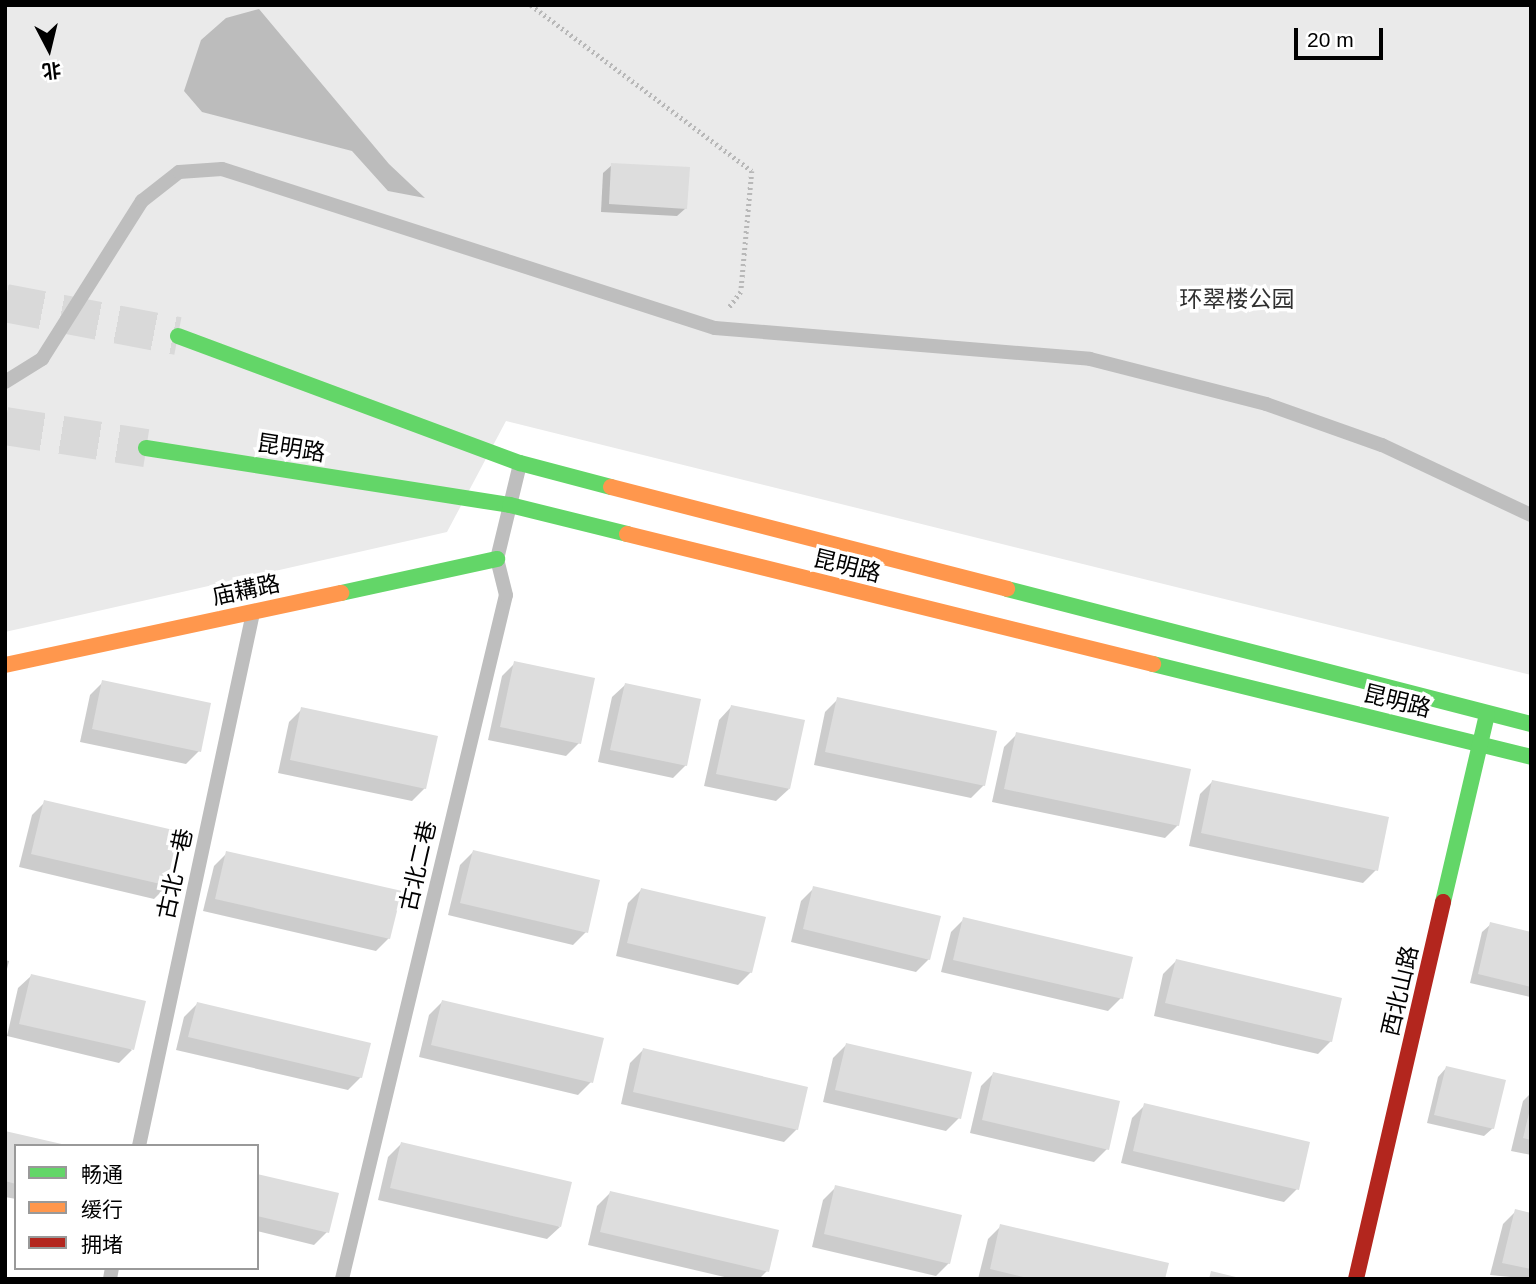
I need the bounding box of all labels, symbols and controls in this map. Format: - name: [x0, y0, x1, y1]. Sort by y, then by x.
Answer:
- north arrow: [14, 14, 84, 84]
- scale bar: [1298, 14, 1387, 58]
- text: 20 m: [1307, 28, 1354, 51]
- text: 北: [41, 59, 62, 82]
- park label: 环翠楼公园: [1180, 285, 1294, 313]
- street label: 昆明路: [255, 429, 327, 467]
- street label: 昆明路: [810, 544, 884, 588]
- street label: 庙耩路: [209, 569, 283, 611]
- street label: 昆明路: [1360, 679, 1434, 723]
- street label: 古北二巷: [394, 818, 442, 914]
- street label: 古北一巷: [152, 826, 198, 922]
- street label: 西北山路: [1376, 943, 1424, 1039]
- legend: [14, 1144, 259, 1270]
- text: 畅通: [81, 1163, 123, 1186]
- text: 缓行: [81, 1198, 123, 1221]
- text: 拥堵: [81, 1233, 123, 1256]

